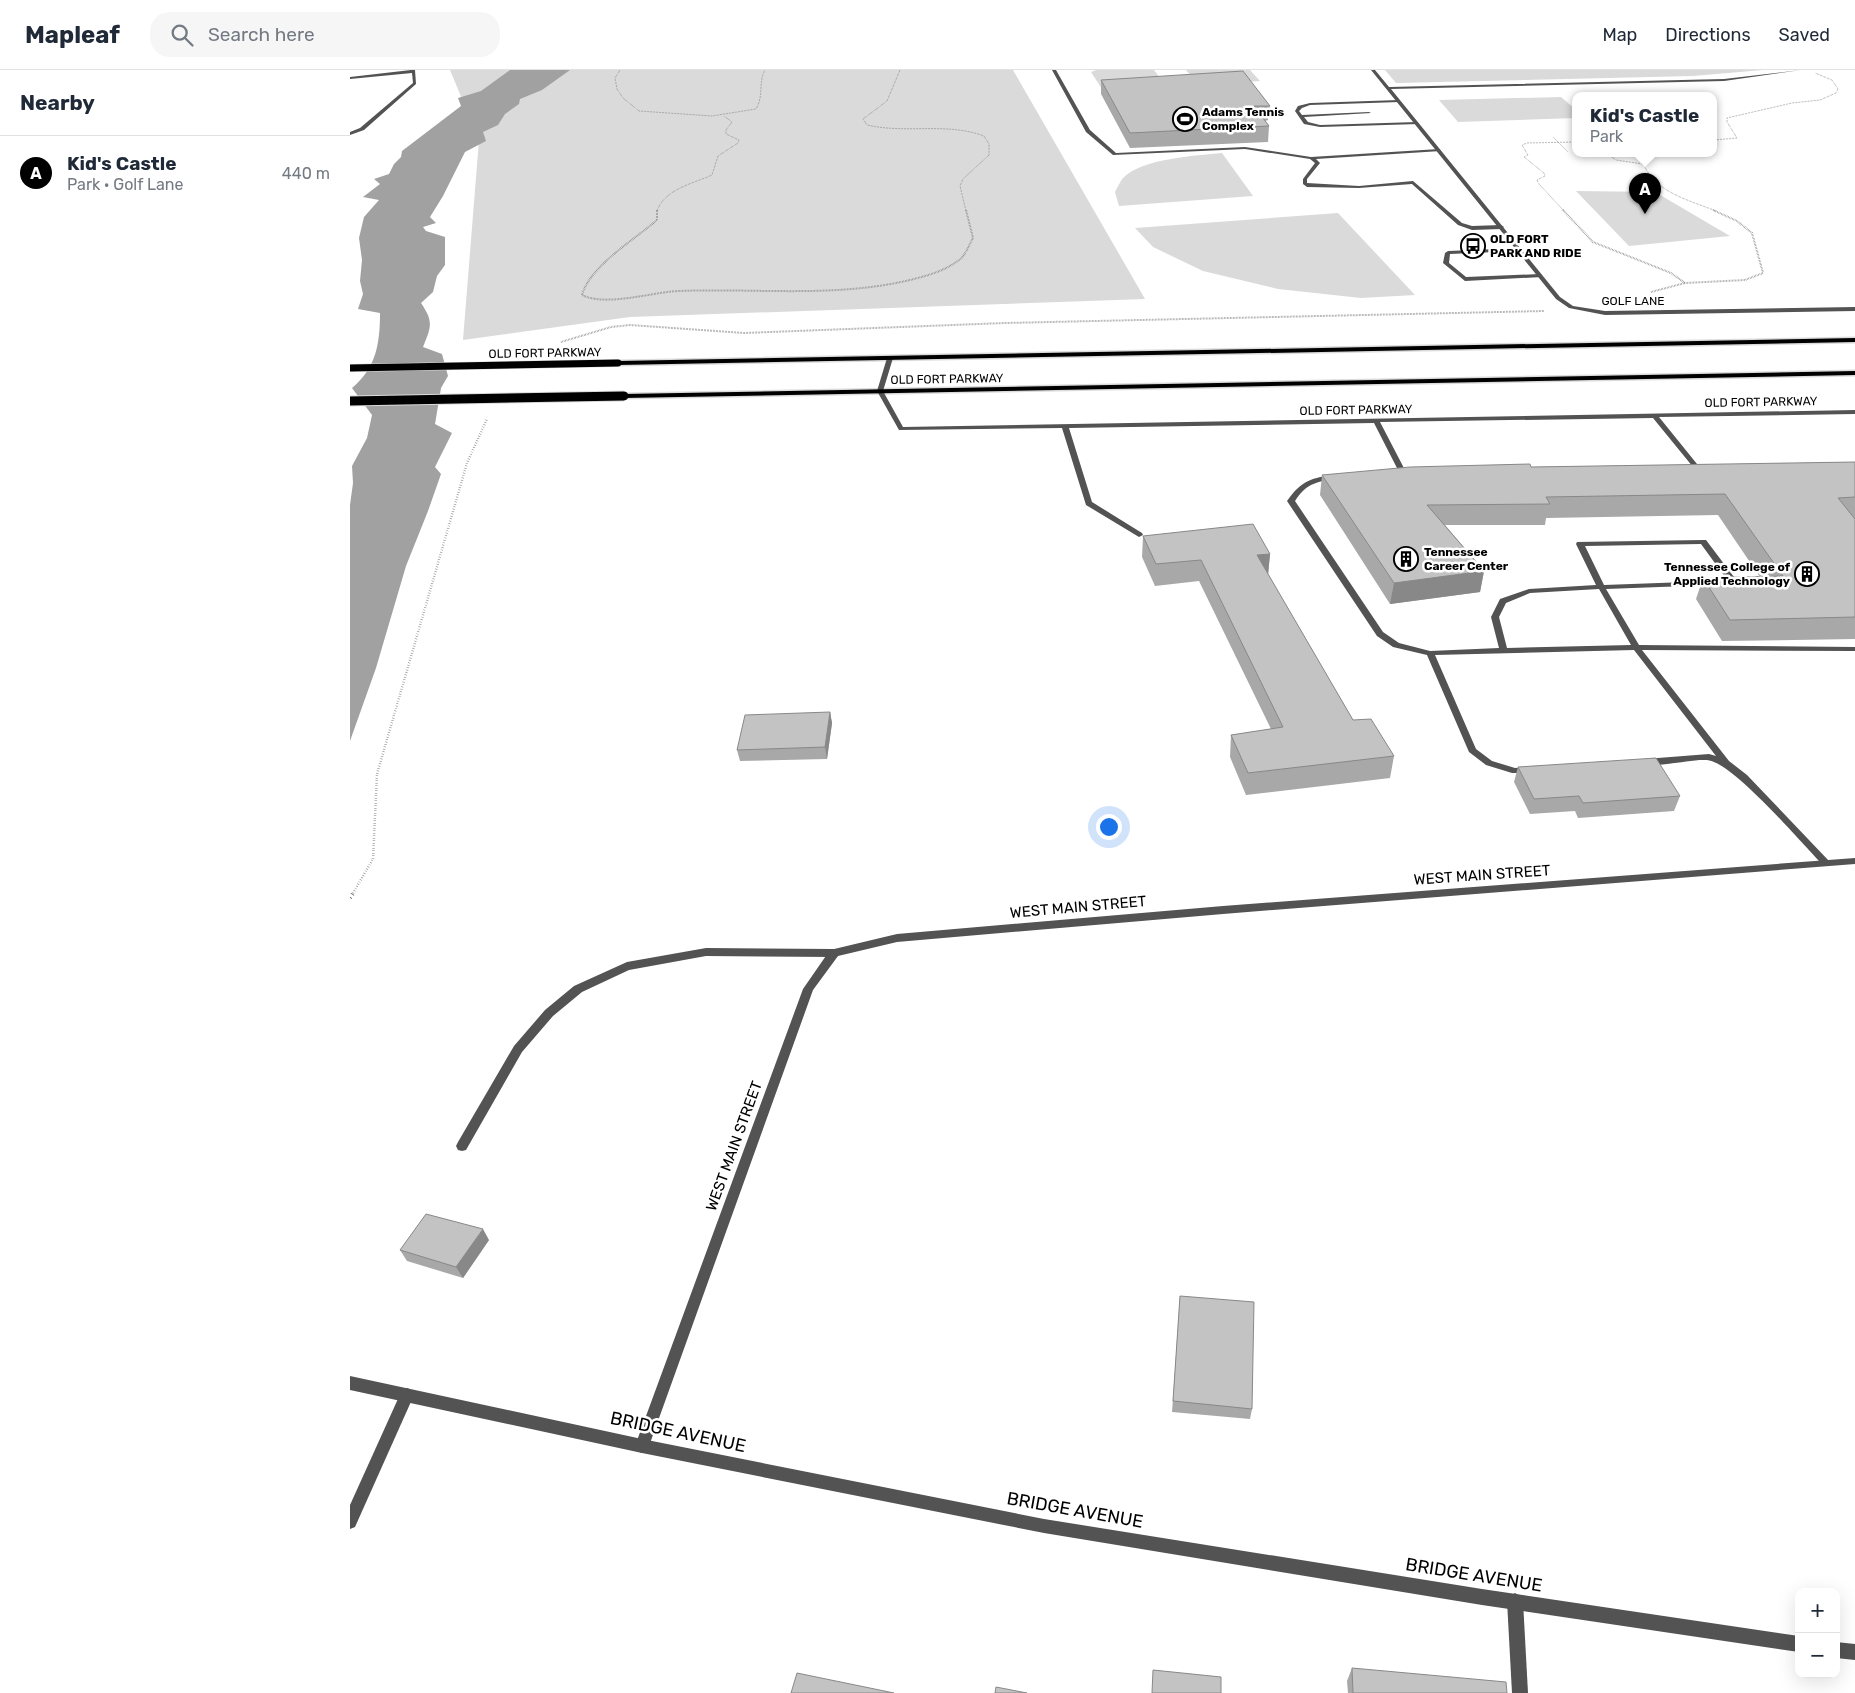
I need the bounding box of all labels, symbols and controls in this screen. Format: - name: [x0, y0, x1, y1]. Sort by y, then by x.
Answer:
- search box: [150, 12, 500, 57]
- text: Mapleaf: [25, 21, 120, 49]
- icon: search: [168, 21, 196, 49]
- text: Search here: [208, 23, 315, 46]
- text: Map: [1602, 24, 1637, 46]
- text: Directions: [1665, 24, 1751, 46]
- text: Saved: [1779, 24, 1830, 46]
- text: Nearby: [20, 90, 95, 115]
- popup: [1572, 92, 1717, 157]
- text: Kid's Castle: [1590, 104, 1699, 127]
- place label: Adams Tennis Complex: [1202, 105, 1285, 133]
- sports icon: Adams Tennis Complex: [1172, 106, 1198, 132]
- text: Park: [1590, 127, 1623, 146]
- text: Kid's Castle: [67, 152, 176, 175]
- text: A: [30, 164, 42, 183]
- text: 440 m: [282, 164, 330, 183]
- pin: A: [1629, 173, 1661, 214]
- text: Park · Golf Lane: [67, 175, 183, 194]
- place label: OLD FORT PARK AND RIDE: [1490, 232, 1582, 260]
- bus stop icon: OLD FORT PARK AND RIDE: [1460, 233, 1486, 259]
- street label: GOLF LANE: [1601, 294, 1665, 308]
- street label: OLD FORT PARKWAY: [488, 345, 602, 361]
- street label: OLD FORT PARKWAY: [890, 371, 1004, 387]
- street label: OLD FORT PARKWAY: [1704, 394, 1818, 410]
- street label: OLD FORT PARKWAY: [1299, 402, 1413, 418]
- place label: Tennessee Career Center: [1424, 545, 1509, 573]
- building icon: Tennessee Career Center: [1393, 546, 1419, 572]
- place label: Tennessee College of Applied Technology: [1664, 560, 1791, 588]
- building icon: Tennessee College of Applied Technology: [1794, 561, 1820, 587]
- your location: [1096, 814, 1122, 840]
- street label: WEST MAIN STREET: [1413, 861, 1551, 889]
- street label: WEST MAIN STREET: [1009, 892, 1147, 922]
- street label: WEST MAIN STREET: [702, 1078, 766, 1213]
- street label: BRIDGE AVENUE: [608, 1407, 748, 1457]
- street label: BRIDGE AVENUE: [1005, 1487, 1145, 1533]
- street label: BRIDGE AVENUE: [1404, 1553, 1544, 1597]
- map controls: [1795, 1588, 1840, 1678]
- button: +: [1795, 1588, 1840, 1633]
- button: −: [1795, 1633, 1840, 1678]

